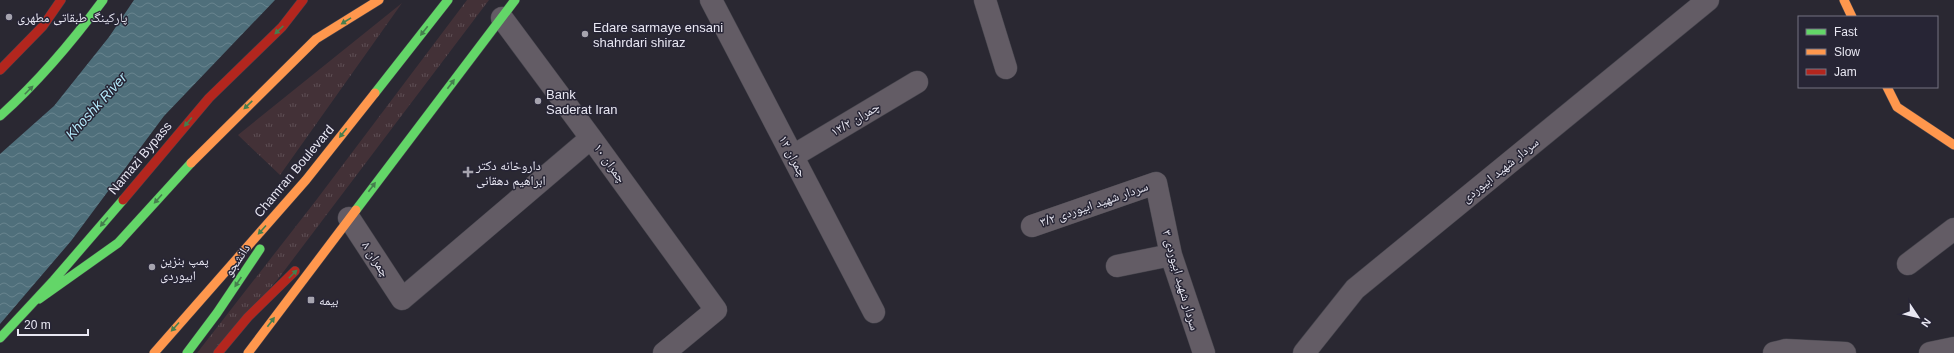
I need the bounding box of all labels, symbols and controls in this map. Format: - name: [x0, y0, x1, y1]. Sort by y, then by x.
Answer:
- place label: پارکینگ طبقاتی مطهری: [17, 10, 128, 26]
- marker: پارکینگ طبقاتی مطهری: [4, 12, 14, 22]
- legend: [1798, 16, 1938, 88]
- one-way arrow: [340, 17, 352, 24]
- place label: Edare sarmaye ensani shahrdari shiraz: [593, 20, 723, 50]
- one-way arrow: [420, 25, 428, 36]
- text: Fast: [1834, 25, 1858, 39]
- one-way arrow: [274, 26, 284, 35]
- marker: Edare sarmaye ensani shahrdari shiraz: [580, 29, 590, 39]
- text: Slow: [1834, 45, 1860, 59]
- text: Jam: [1834, 65, 1857, 79]
- water label: Khoshk River: [62, 69, 131, 142]
- one-way arrow: [447, 78, 455, 89]
- one-way arrow: [24, 85, 34, 95]
- place label: Bank Saderat Iran: [546, 87, 618, 117]
- marker: Bank Saderat Iran: [533, 96, 543, 106]
- street label: ۱۲/۲ چمران: [828, 99, 883, 140]
- one-way arrow: [243, 100, 253, 110]
- one-way arrow: [183, 117, 192, 128]
- street label: Namazi Bypass: [105, 118, 175, 197]
- street label: Chamran Boulevard: [251, 122, 337, 220]
- one-way arrow: [339, 127, 348, 138]
- street label: ۱۲ چمران: [775, 133, 810, 180]
- street label: سردار شهید ابیوردی: [1458, 134, 1542, 206]
- street label: ۱۰ چمران: [590, 140, 629, 186]
- place label: داروخانه دکتر ابراهیم دهقانی: [475, 158, 546, 189]
- marker: داروخانه دکتر ابراهیم دهقانی: [463, 167, 473, 177]
- street label: ۳/۲ سردار شهید ابیوردی: [1038, 178, 1150, 231]
- one-way arrow: [368, 182, 377, 193]
- one-way arrow: [154, 194, 163, 203]
- one-way arrow: [99, 216, 108, 227]
- one-way arrow: [257, 225, 266, 235]
- street label: ۳ سردار شهید ابیوردی: [1158, 228, 1203, 332]
- street label: ۸ چمران: [358, 239, 393, 280]
- street label: دانشجو: [221, 241, 254, 279]
- place label: پمپ بنزین ابیوردی: [160, 253, 209, 284]
- marker: پمپ بنزین ابیوردی: [147, 262, 157, 272]
- one-way arrow: [288, 269, 298, 279]
- one-way arrow: [234, 277, 242, 287]
- place label: بیمه: [319, 293, 339, 308]
- marker: بیمه: [306, 295, 316, 305]
- north arrow: [1898, 297, 1938, 337]
- scale bar: [18, 311, 88, 337]
- one-way arrow: [267, 316, 275, 327]
- text: N: [1919, 316, 1933, 329]
- text: 20 m: [24, 318, 51, 332]
- one-way arrow: [171, 322, 180, 333]

